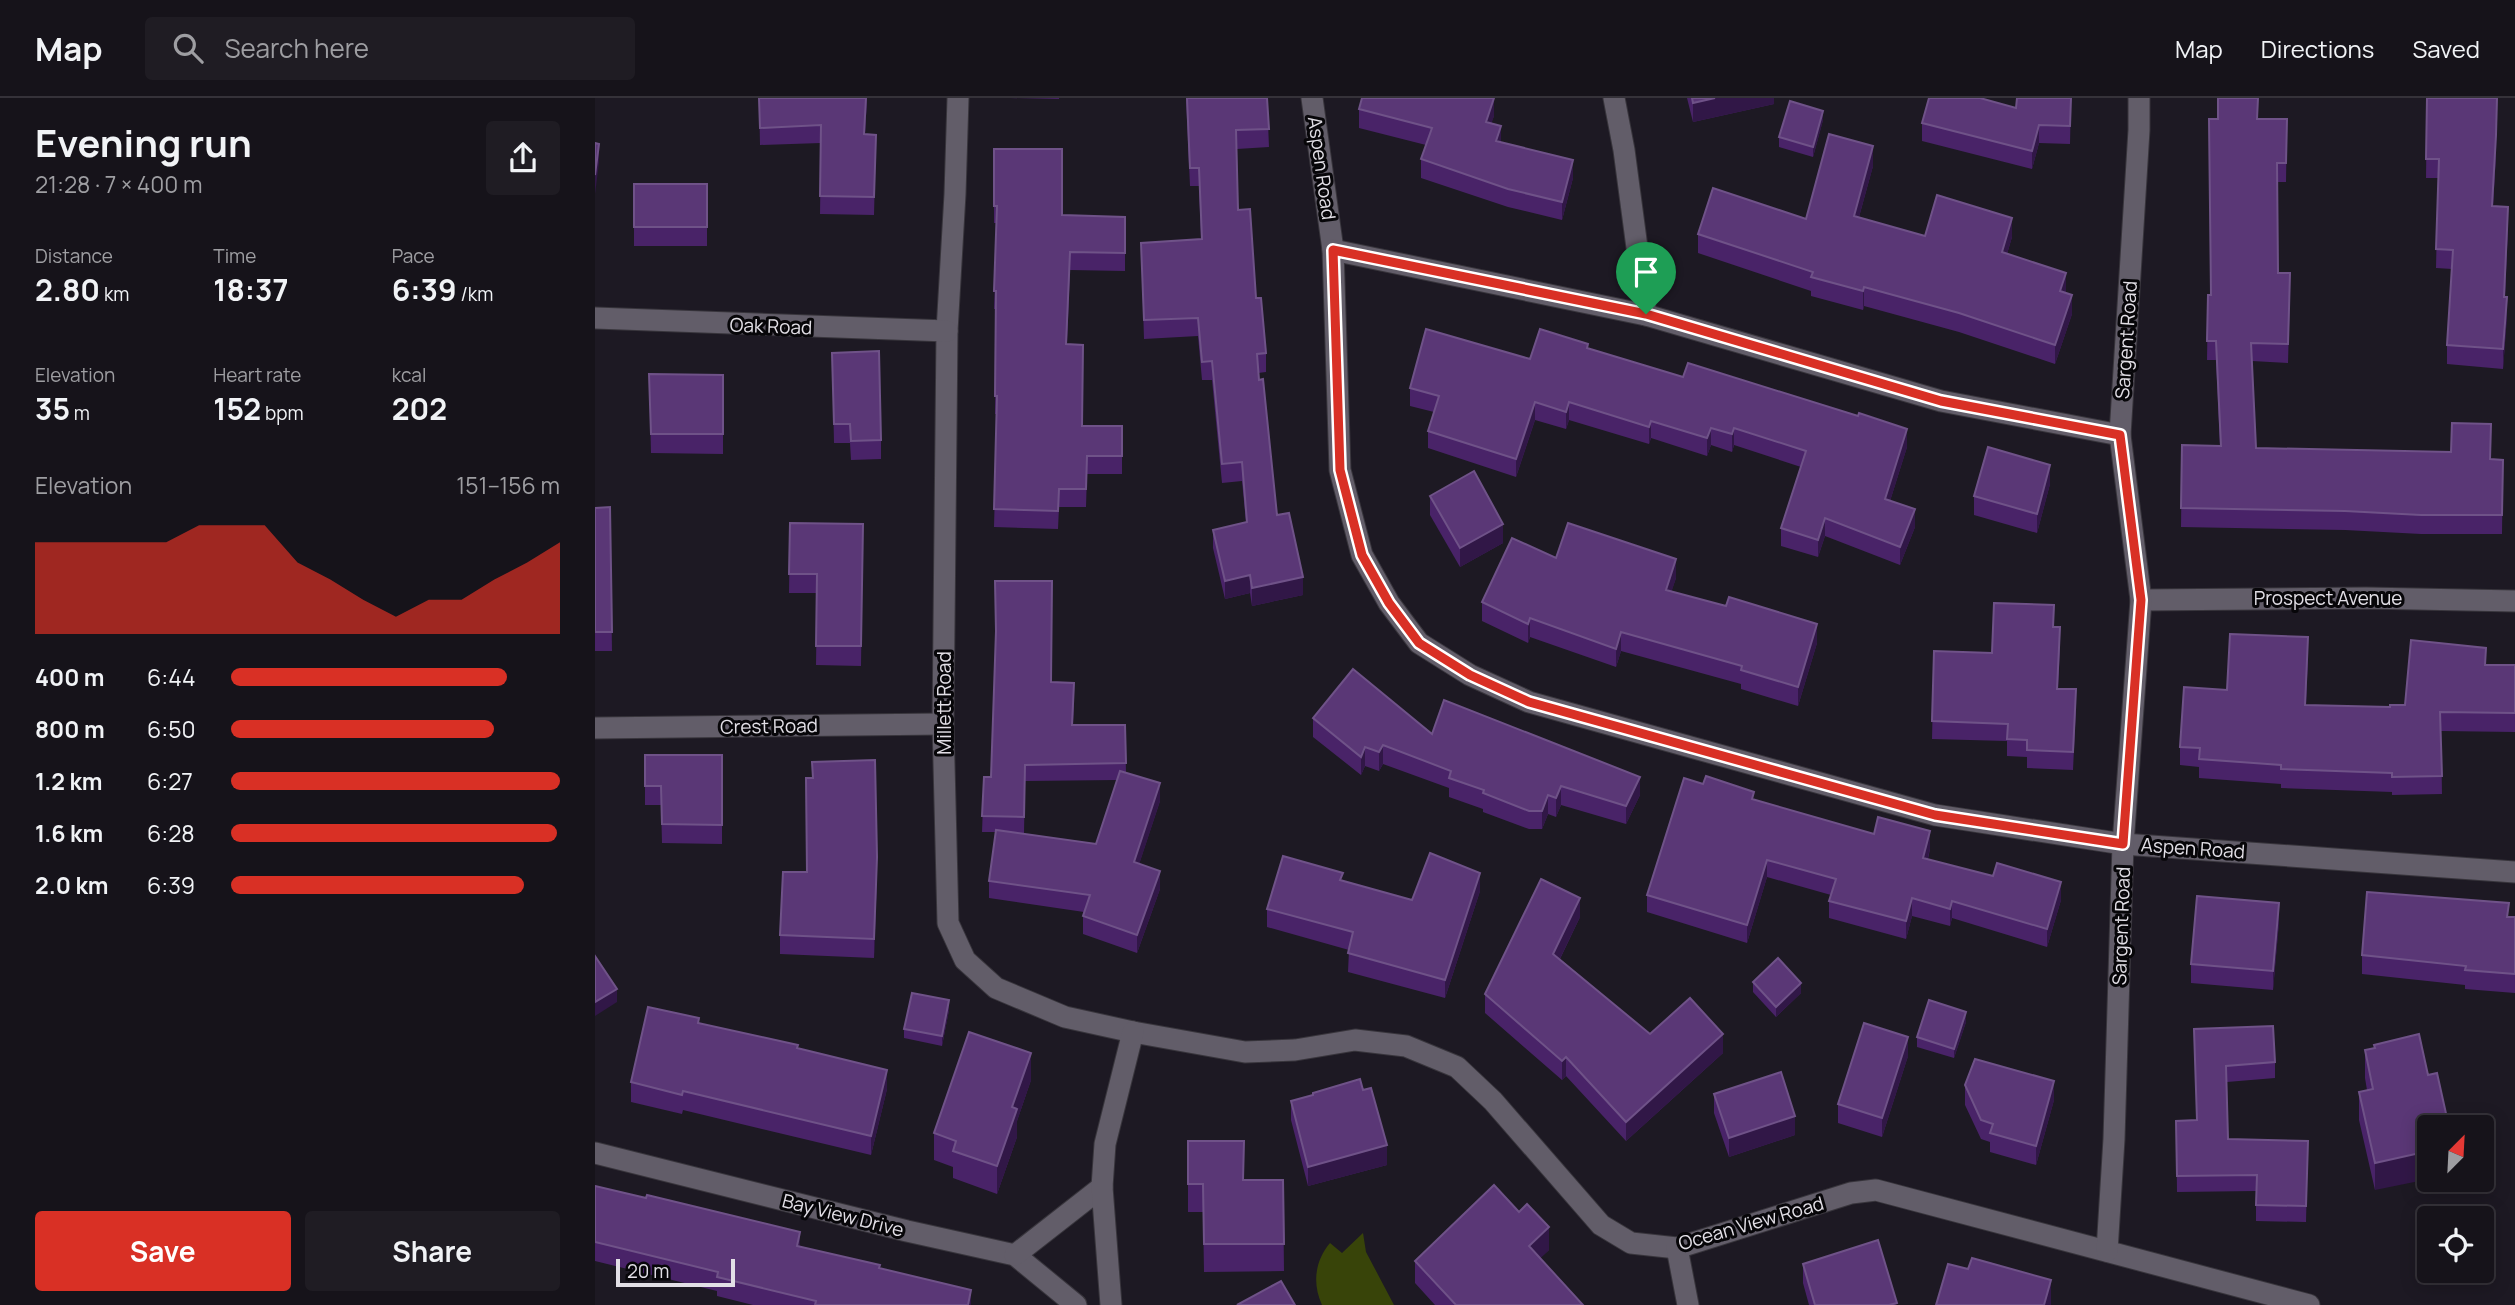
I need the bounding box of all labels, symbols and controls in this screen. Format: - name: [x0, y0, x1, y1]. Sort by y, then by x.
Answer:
- search box: [145, 17, 635, 80]
- text: Map: [35, 26, 103, 71]
- icon: search: [169, 29, 207, 67]
- text: Search here: [225, 30, 369, 66]
- text: Map: [2175, 32, 2223, 65]
- text: Directions: [2261, 32, 2374, 65]
- text: Saved: [2412, 32, 2480, 65]
- street label: Aspen Road: [1302, 115, 1342, 221]
- text: Evening run: [35, 116, 252, 168]
- button: share: [486, 121, 560, 195]
- text: 21:28 · 7 × 400 m: [35, 168, 203, 200]
- pin: [1616, 242, 1676, 314]
- text: Distance: [35, 243, 113, 269]
- text: Time: [213, 243, 256, 269]
- text: Pace: [392, 243, 435, 269]
- icon: arrive: [1627, 253, 1665, 291]
- text: 2.80: [35, 269, 100, 310]
- text: 18:37: [213, 269, 289, 310]
- text: 6:39: [392, 269, 457, 310]
- street label: Sargent Road: [2109, 280, 2143, 400]
- text: km: [100, 281, 129, 307]
- text: /km: [457, 281, 493, 307]
- street label: Oak Road: [729, 312, 813, 340]
- text: Elevation: [35, 362, 115, 388]
- text: Heart rate: [213, 362, 301, 388]
- text: kcal: [392, 362, 426, 388]
- text: 35: [35, 388, 70, 429]
- text: 152: [213, 388, 261, 429]
- text: 202: [392, 388, 447, 429]
- text: m: [70, 400, 90, 426]
- text: bpm: [261, 400, 304, 426]
- text: Elevation: [35, 469, 132, 501]
- text: 151–156 m: [456, 469, 560, 501]
- street label: Prospect Avenue: [2254, 585, 2402, 611]
- street label: Millett Road: [931, 651, 957, 755]
- text: 400 m: [35, 661, 105, 693]
- text: 6:44: [147, 661, 196, 693]
- street label: Crest Road: [720, 712, 818, 740]
- text: 800 m: [35, 713, 105, 745]
- text: 6:50: [147, 713, 195, 745]
- text: 1.2 km: [35, 765, 102, 797]
- text: 6:27: [147, 765, 193, 797]
- text: 1.6 km: [35, 817, 103, 849]
- text: 6:28: [147, 817, 195, 849]
- street label: Aspen Road: [2140, 831, 2246, 865]
- street label: Sargent Road: [2106, 866, 2136, 986]
- text: 2.0 km: [35, 869, 108, 901]
- text: 6:39: [147, 869, 195, 901]
- north arrow: [2417, 1115, 2494, 1192]
- map controls: [2417, 1115, 2494, 1283]
- street label: Bay View Drive: [779, 1187, 907, 1243]
- street label: Ocean View Road: [1675, 1190, 1827, 1256]
- button: locate: [2417, 1206, 2494, 1283]
- button: Save: [35, 1211, 291, 1291]
- button: Share: [305, 1211, 560, 1291]
- scale bar: [616, 1256, 735, 1288]
- text: 20 m: [627, 1258, 669, 1284]

